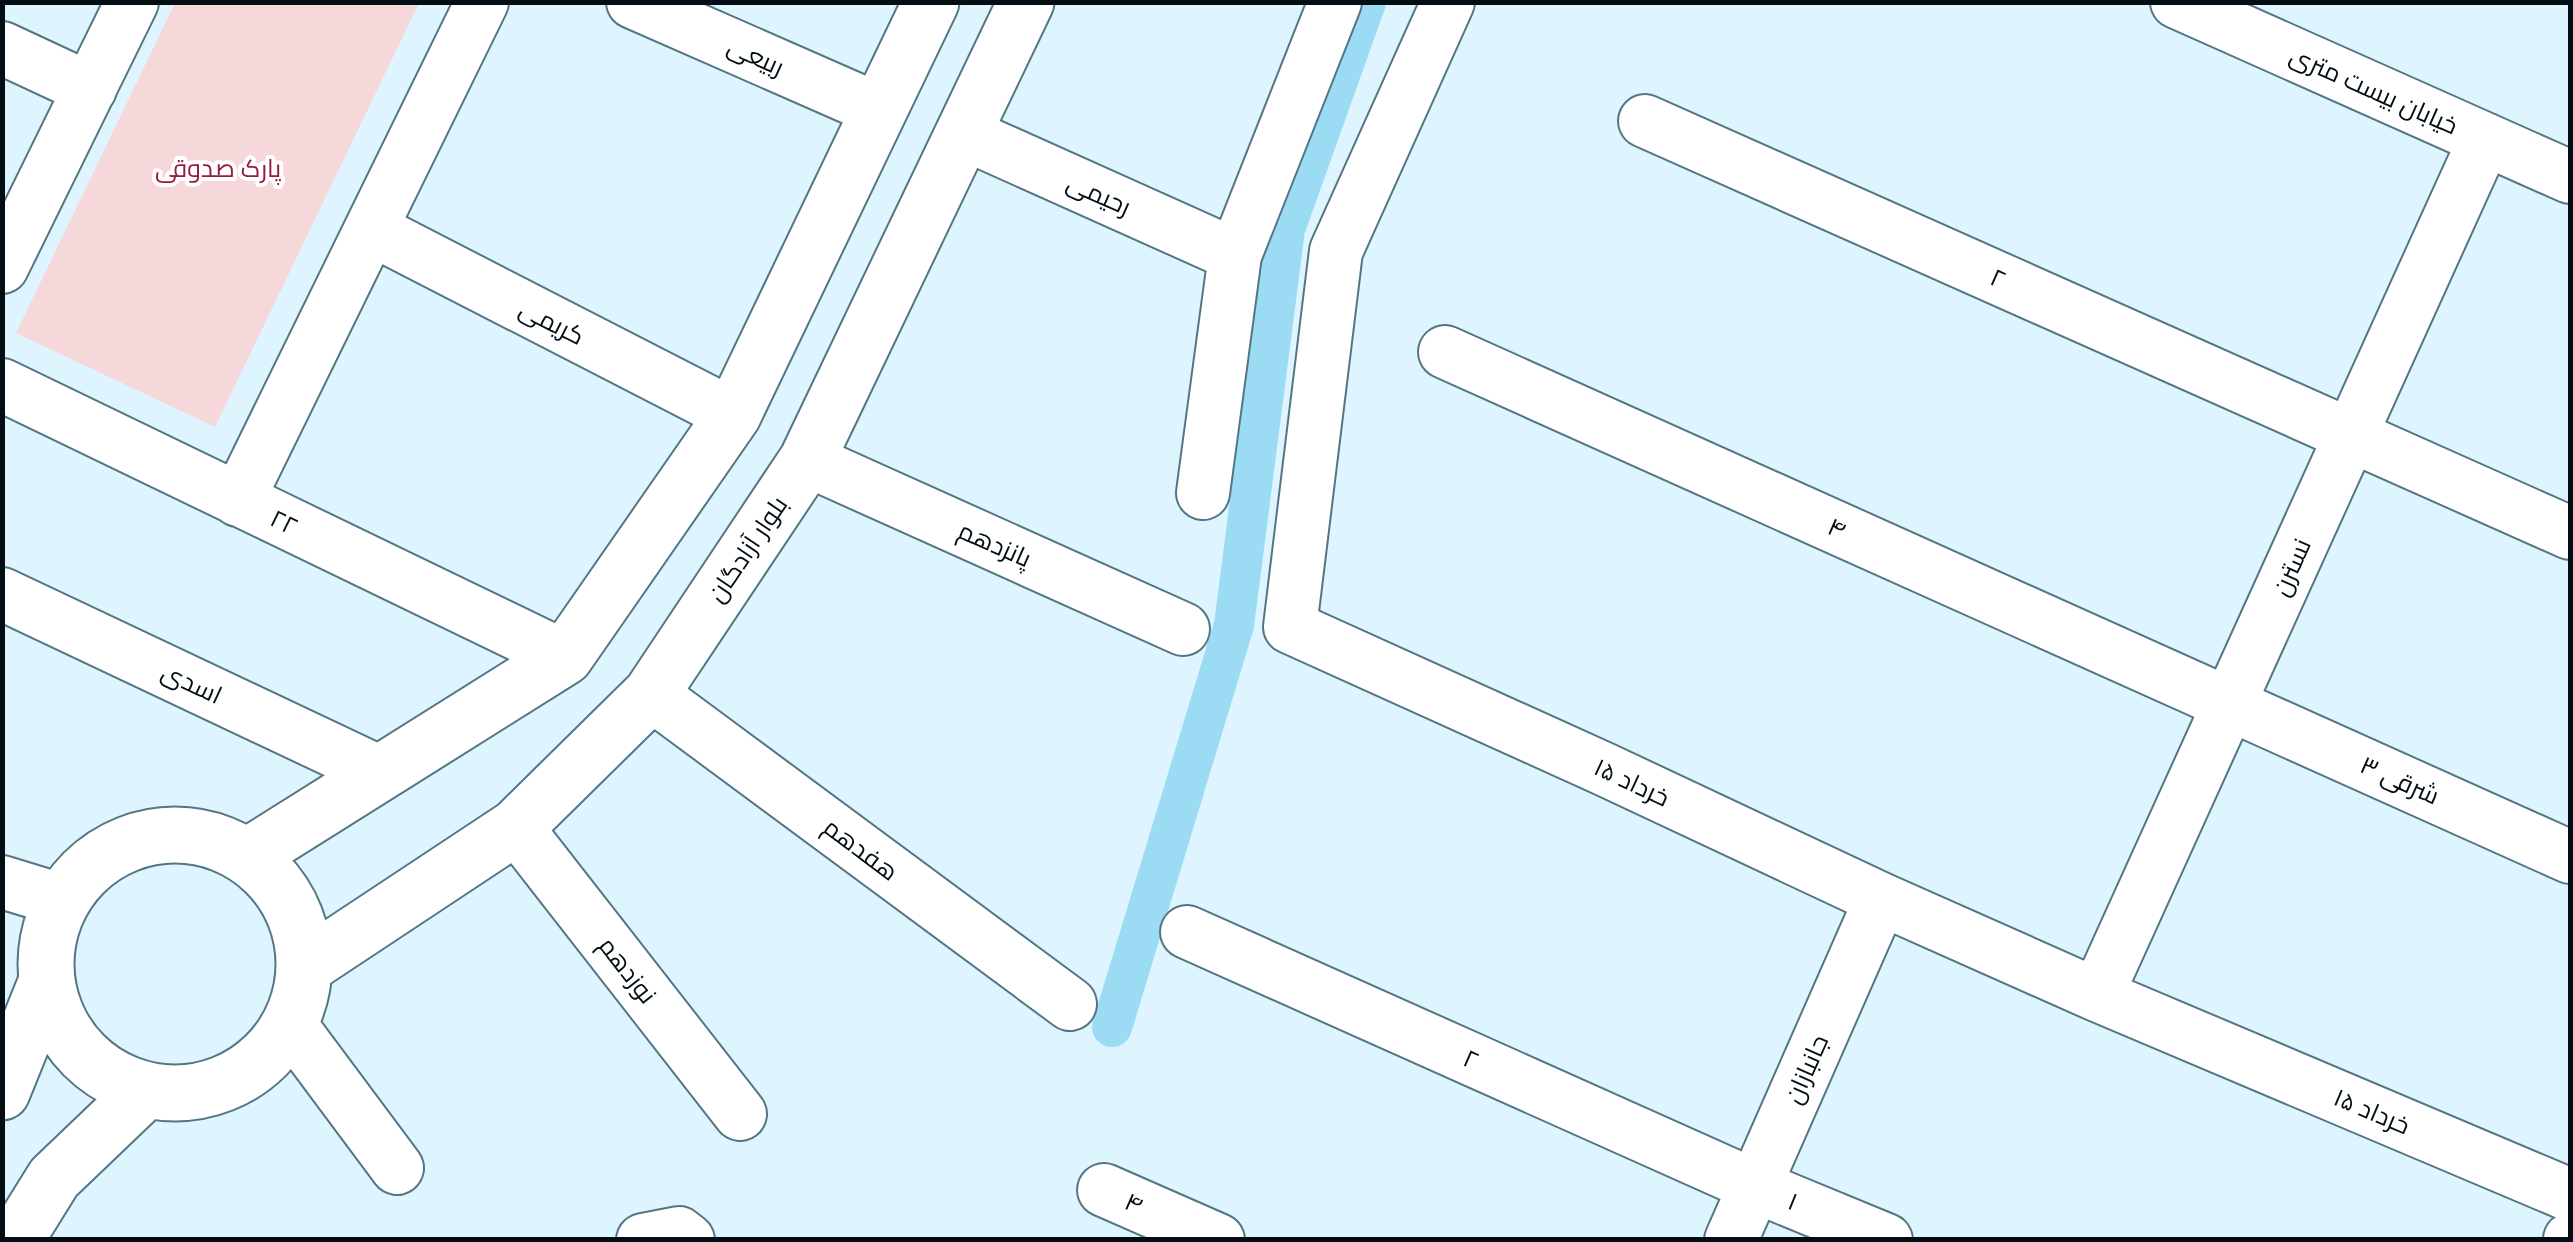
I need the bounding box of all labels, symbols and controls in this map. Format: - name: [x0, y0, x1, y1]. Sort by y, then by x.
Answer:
- street label: ربیعی: [723, 30, 789, 82]
- street label: خیابان بیست متری: [2285, 40, 2463, 140]
- park label: پارک صدوقی: [155, 153, 281, 185]
- street label: رحیمی: [1062, 167, 1136, 221]
- street label: ۲: [1986, 262, 2010, 294]
- street label: کریمی: [515, 293, 589, 351]
- street label: بلوار آزادگان: [701, 490, 793, 608]
- street label: ۲۲: [266, 503, 302, 541]
- street label: ۴: [1823, 511, 1851, 545]
- street label: پانزدهم: [953, 515, 1036, 576]
- street label: نسترن: [2265, 534, 2317, 600]
- street label: اسدی: [157, 656, 227, 710]
- street label: ۳ شرقی: [2356, 749, 2444, 811]
- street label: ۱۵ خرداد: [1589, 752, 1675, 812]
- street label: هفدهم: [816, 811, 904, 889]
- street label: نوزدهم: [590, 931, 663, 1011]
- street label: جانبازان: [1778, 1030, 1834, 1108]
- street label: ۲: [1459, 1043, 1483, 1075]
- street label: ۱۵ خرداد: [2329, 1082, 2415, 1140]
- street label: ۴: [1120, 1186, 1148, 1220]
- street label: ۱: [1784, 1186, 1802, 1216]

